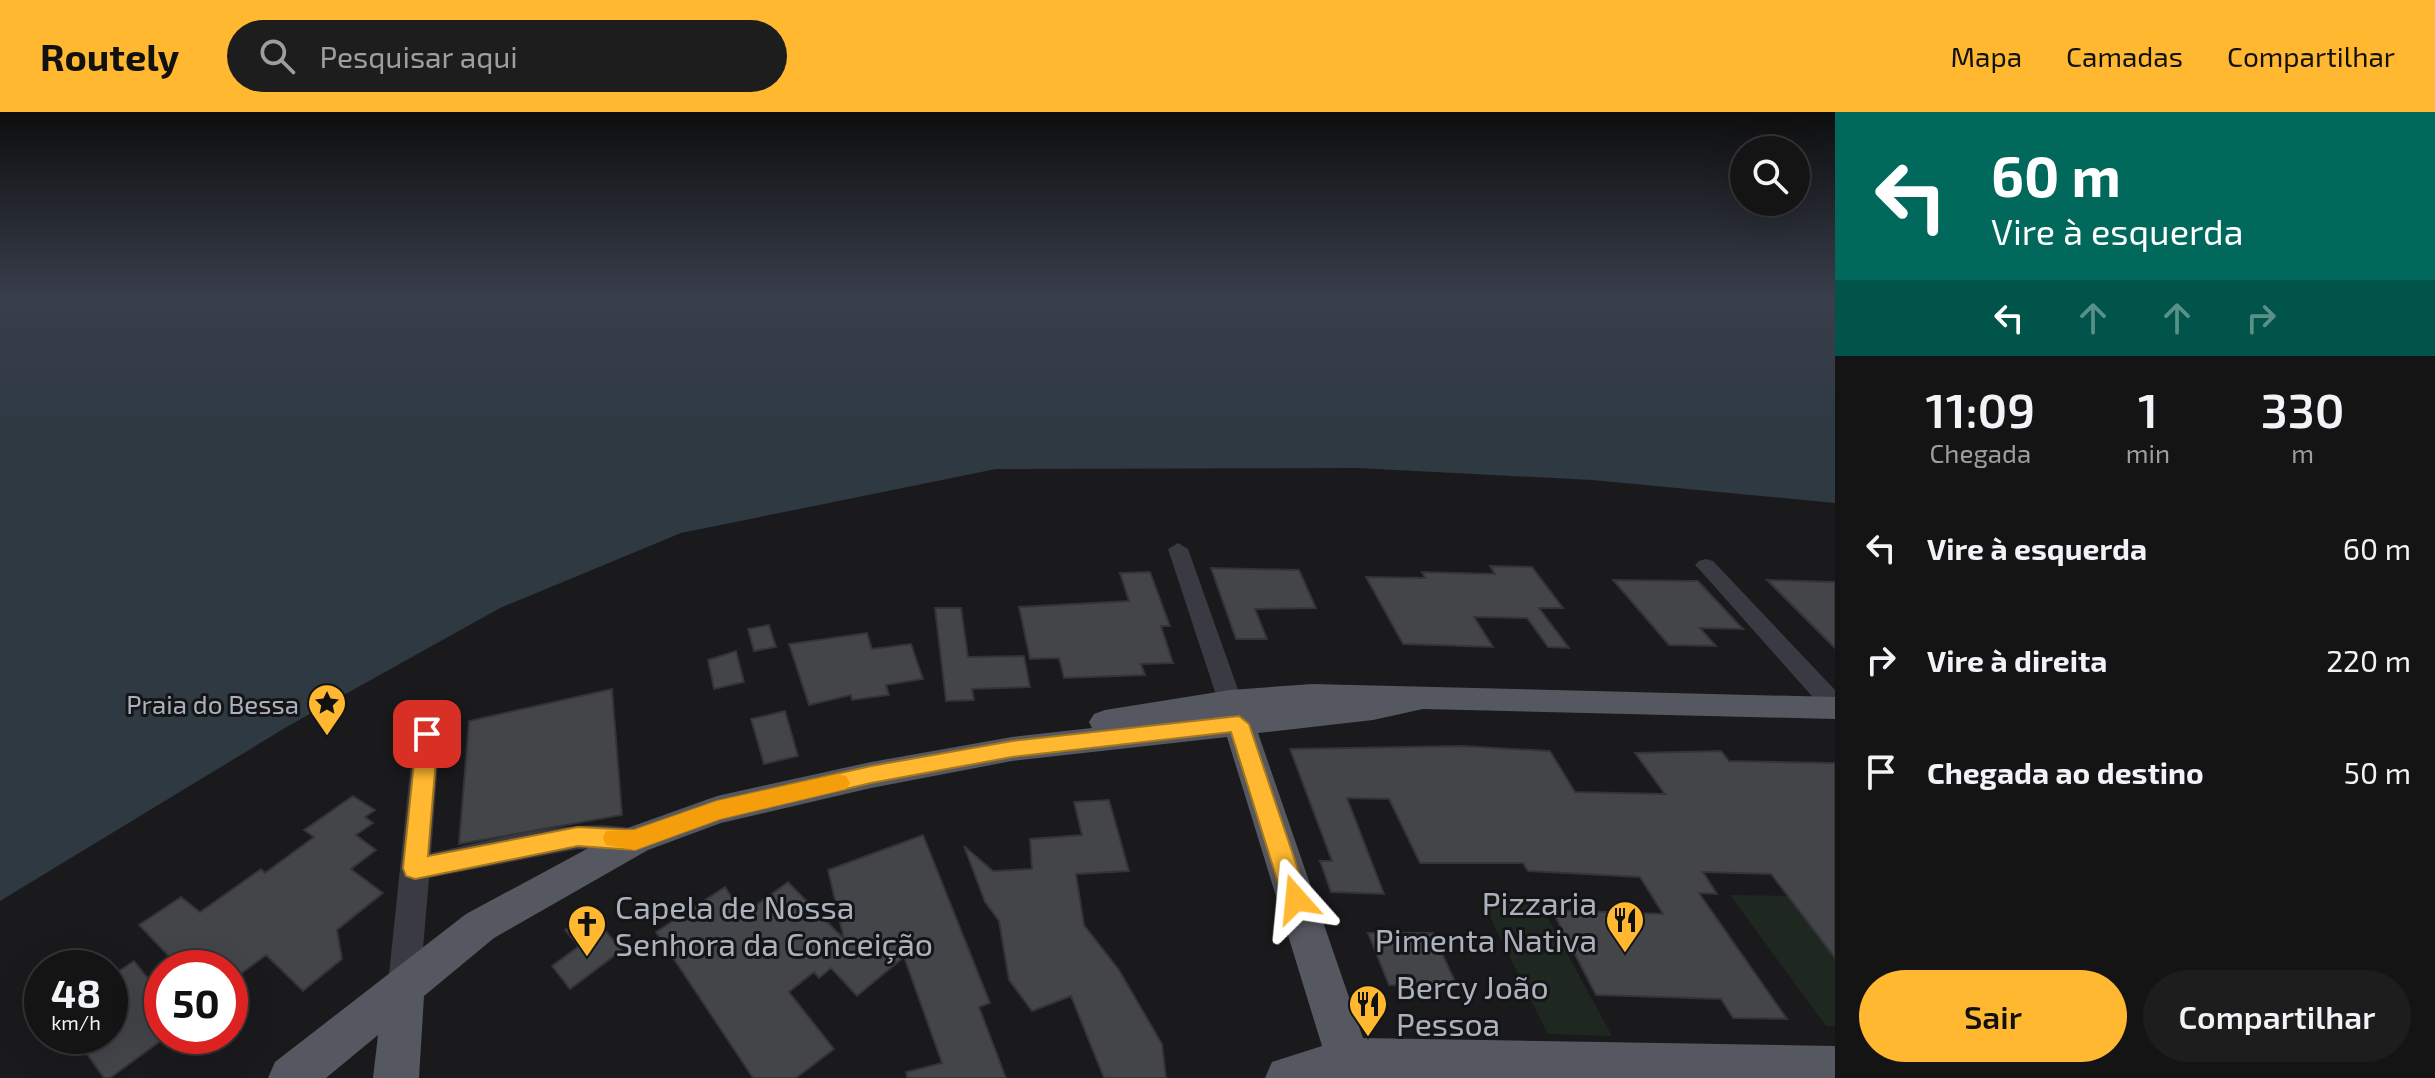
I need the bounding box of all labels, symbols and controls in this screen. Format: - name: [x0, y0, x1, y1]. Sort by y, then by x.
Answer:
- search box: [227, 20, 787, 92]
- text: Routely: [40, 33, 179, 79]
- icon: search: [255, 34, 299, 78]
- text: Pesquisar aqui: [319, 38, 518, 74]
- text: Mapa: [1951, 39, 2022, 73]
- text: Camadas: [2066, 39, 2183, 73]
- text: Compartilhar: [2227, 39, 2395, 73]
- map controls: [1730, 136, 1810, 216]
- button: search: [1730, 136, 1810, 216]
- text: 60 m: [1991, 141, 2121, 208]
- icon: left: [1859, 144, 1963, 248]
- text: Vire à esquerda: [1991, 209, 2243, 252]
- icon: left: [1987, 296, 2031, 340]
- icon: ahead: [2071, 296, 2115, 340]
- icon: ahead: [2155, 296, 2199, 340]
- icon: right: [2239, 296, 2283, 340]
- text: 11:09: [1926, 380, 2035, 438]
- text: 1: [2138, 380, 2158, 438]
- text: 330: [2261, 380, 2344, 438]
- text: Chegada: [1930, 437, 2031, 468]
- text: min: [2126, 437, 2170, 468]
- text: m: [2291, 437, 2314, 468]
- icon: left: [1859, 526, 1903, 570]
- text: Vire à esquerda: [1927, 530, 2147, 566]
- text: 60 m: [2343, 530, 2411, 566]
- icon: right: [1859, 638, 1903, 682]
- text: Vire à direita: [1927, 642, 2107, 678]
- text: 220 m: [2326, 642, 2411, 678]
- place icon: Praia do Bessa: [306, 682, 348, 737]
- place label: Praia do Bessa: [126, 688, 299, 719]
- pin: [393, 700, 461, 768]
- icon: arrive: [405, 712, 449, 756]
- icon: arrive: [1859, 750, 1903, 794]
- text: Chegada ao destino: [1927, 754, 2204, 790]
- text: 50 m: [2344, 754, 2411, 790]
- position arrow: [1254, 857, 1338, 941]
- place label: Pizzaria Pimenta Nativa: [1375, 883, 1597, 958]
- place label: Capela de Nossa Senhora da Conceição: [615, 887, 933, 964]
- restaurant icon: Pizzaria Pimenta Nativa: [1604, 899, 1646, 954]
- church icon: Capela de Nossa Senhora da Conceição: [566, 903, 608, 958]
- speed limit sign: 50: [144, 950, 248, 1054]
- place label: Bercy João Pessoa: [1396, 967, 1549, 1042]
- text: 48: [51, 968, 101, 1016]
- button: Sair: [1859, 970, 2127, 1062]
- button: Compartilhar: [2143, 970, 2411, 1062]
- restaurant icon: Bercy João Pessoa: [1347, 983, 1389, 1038]
- text: km/h: [51, 1010, 101, 1034]

